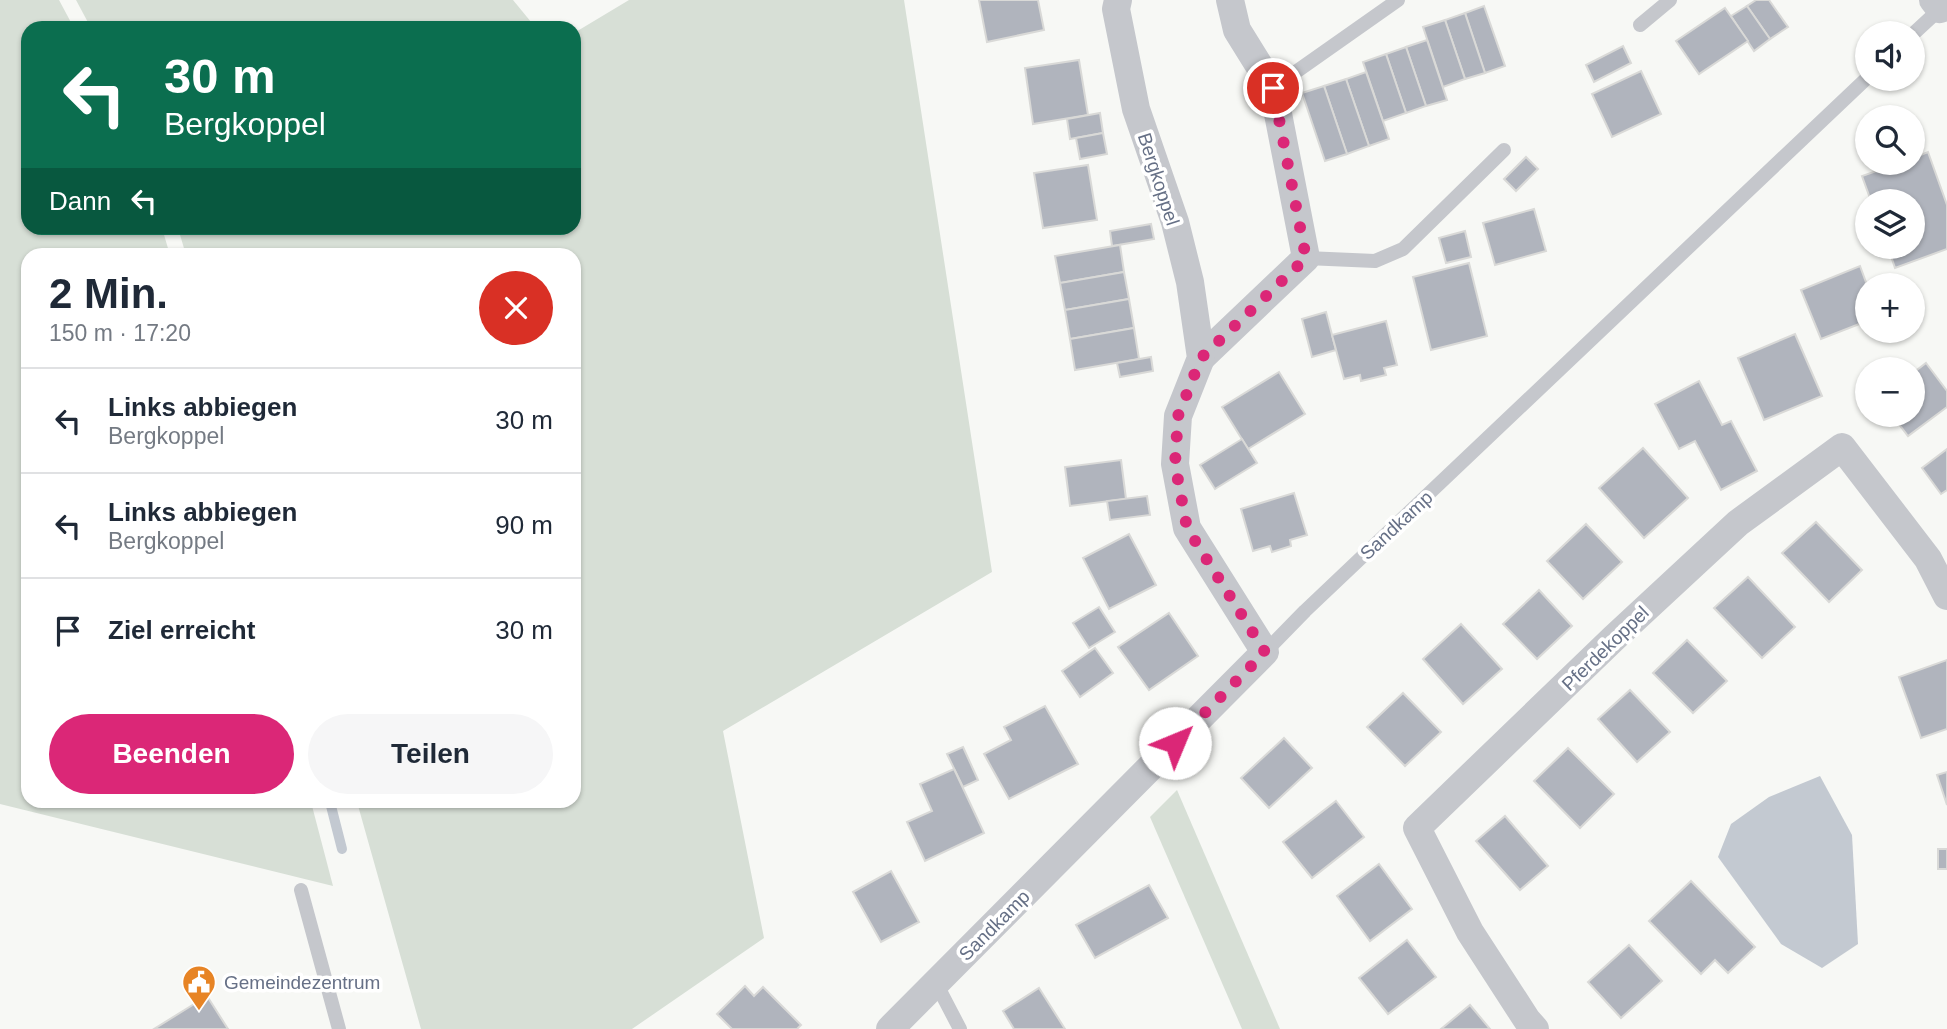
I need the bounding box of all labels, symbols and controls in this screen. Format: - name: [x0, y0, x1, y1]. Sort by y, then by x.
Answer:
- map controls: [1855, 21, 1925, 427]
- button: sound: [1855, 21, 1925, 91]
- icon: left: [49, 49, 140, 140]
- text: 30 m: [164, 49, 276, 103]
- pin: [1243, 58, 1303, 118]
- icon: arrive: [1254, 69, 1292, 107]
- button: search: [1855, 105, 1925, 175]
- text: Bergkoppel: [164, 106, 326, 142]
- street label: Bergkoppel: [1134, 130, 1183, 228]
- icon: left: [125, 182, 163, 220]
- text: Dann: [49, 186, 111, 216]
- button: layers: [1855, 189, 1925, 259]
- text: 2 Min.: [49, 270, 168, 317]
- button: close: [479, 271, 553, 345]
- button: +: [1855, 273, 1925, 343]
- text: 150 m · 17:20: [49, 320, 191, 346]
- button: −: [1855, 357, 1925, 427]
- text: Links abbiegen: [108, 392, 297, 422]
- icon: left: [49, 402, 87, 440]
- text: 30 m: [495, 405, 553, 435]
- text: Bergkoppel: [108, 423, 224, 449]
- street label: Sandkamp: [1356, 487, 1437, 564]
- text: Links abbiegen: [108, 497, 297, 527]
- icon: left: [49, 507, 87, 545]
- text: 90 m: [495, 510, 553, 540]
- text: Bergkoppel: [108, 528, 224, 554]
- street label: Pferdekoppel: [1558, 602, 1653, 695]
- icon: arrive: [49, 612, 87, 650]
- text: Ziel erreicht: [108, 615, 255, 645]
- text: 30 m: [495, 615, 553, 645]
- position arrow: [1138, 706, 1212, 780]
- button: Beenden: [49, 714, 294, 794]
- button: Teilen: [308, 714, 553, 794]
- street label: Sandkamp: [955, 886, 1034, 965]
- public building icon: Gemeindezentrum: [180, 963, 218, 1012]
- place label: Gemeindezentrum: [224, 972, 380, 993]

